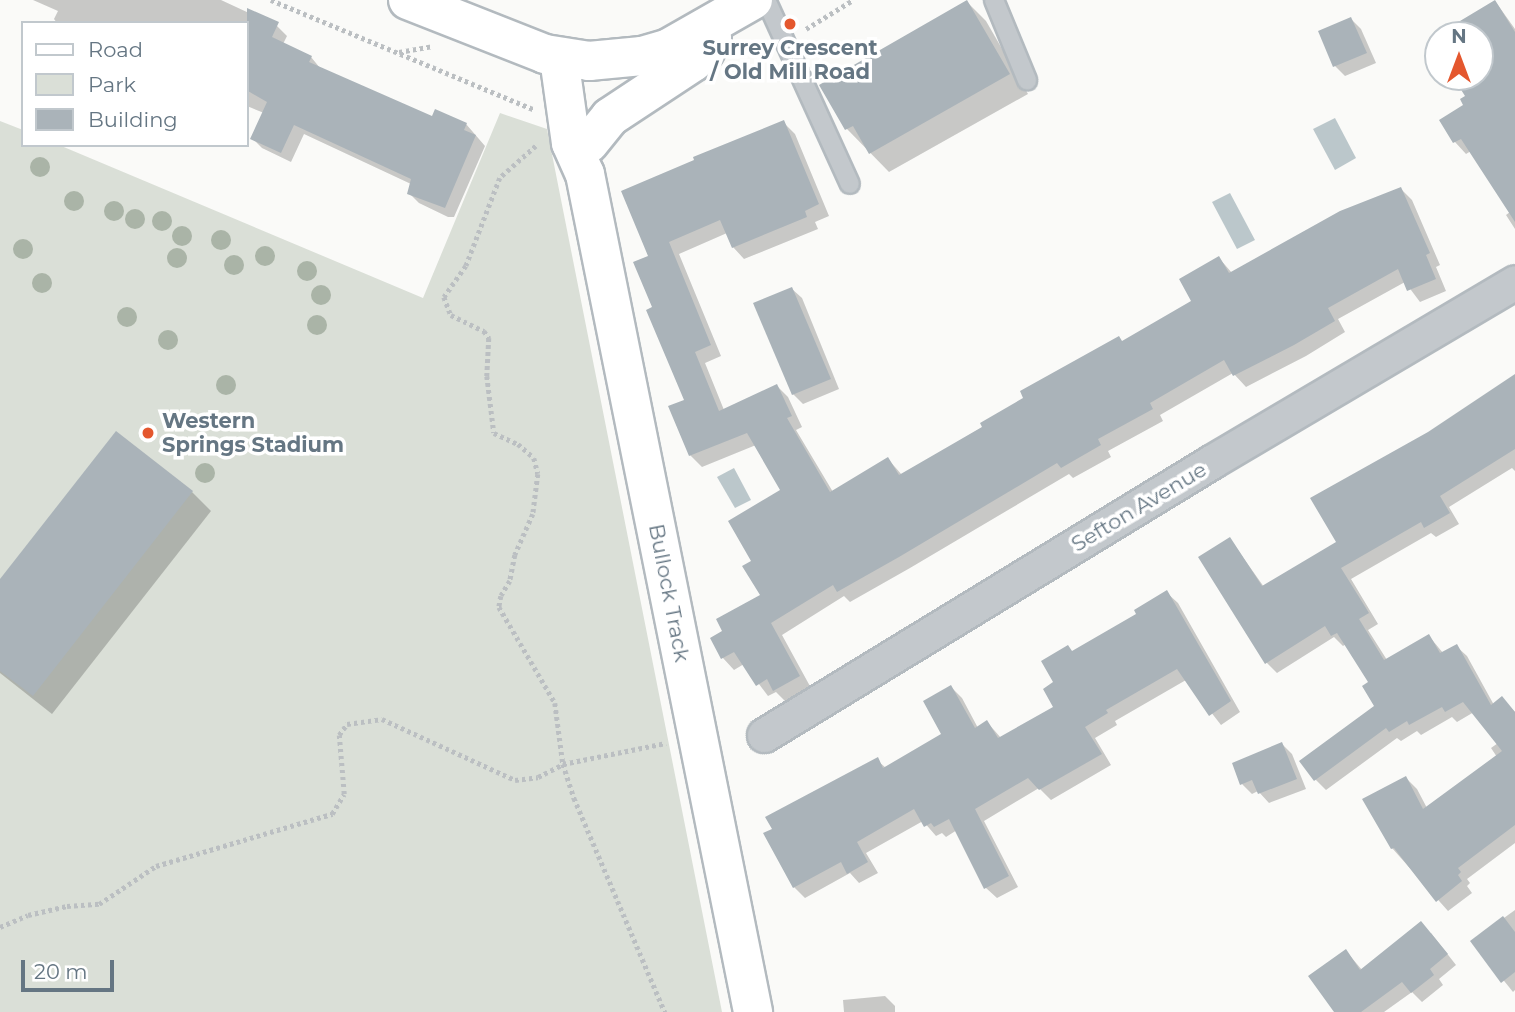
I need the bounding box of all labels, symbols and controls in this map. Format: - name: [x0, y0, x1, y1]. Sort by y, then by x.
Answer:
- marker: Surrey Crescent / Old Mill Road: [782, 16, 798, 32]
- legend: [21, 21, 248, 147]
- north arrow: [1424, 21, 1494, 91]
- text: N: [1451, 25, 1467, 48]
- place label: Surrey Crescent / Old Mill Road: [702, 35, 878, 85]
- text: Road: [88, 37, 143, 62]
- text: Park: [88, 72, 136, 97]
- text: Building: [88, 107, 178, 132]
- place label: Western Springs Stadium: [162, 408, 344, 458]
- marker: Western Springs Stadium: [140, 425, 156, 441]
- street label: Sefton Avenue: [1067, 457, 1211, 557]
- street label: Bullock Track: [643, 522, 695, 664]
- scale bar: [24, 946, 117, 990]
- text: 20 m: [34, 959, 88, 984]

